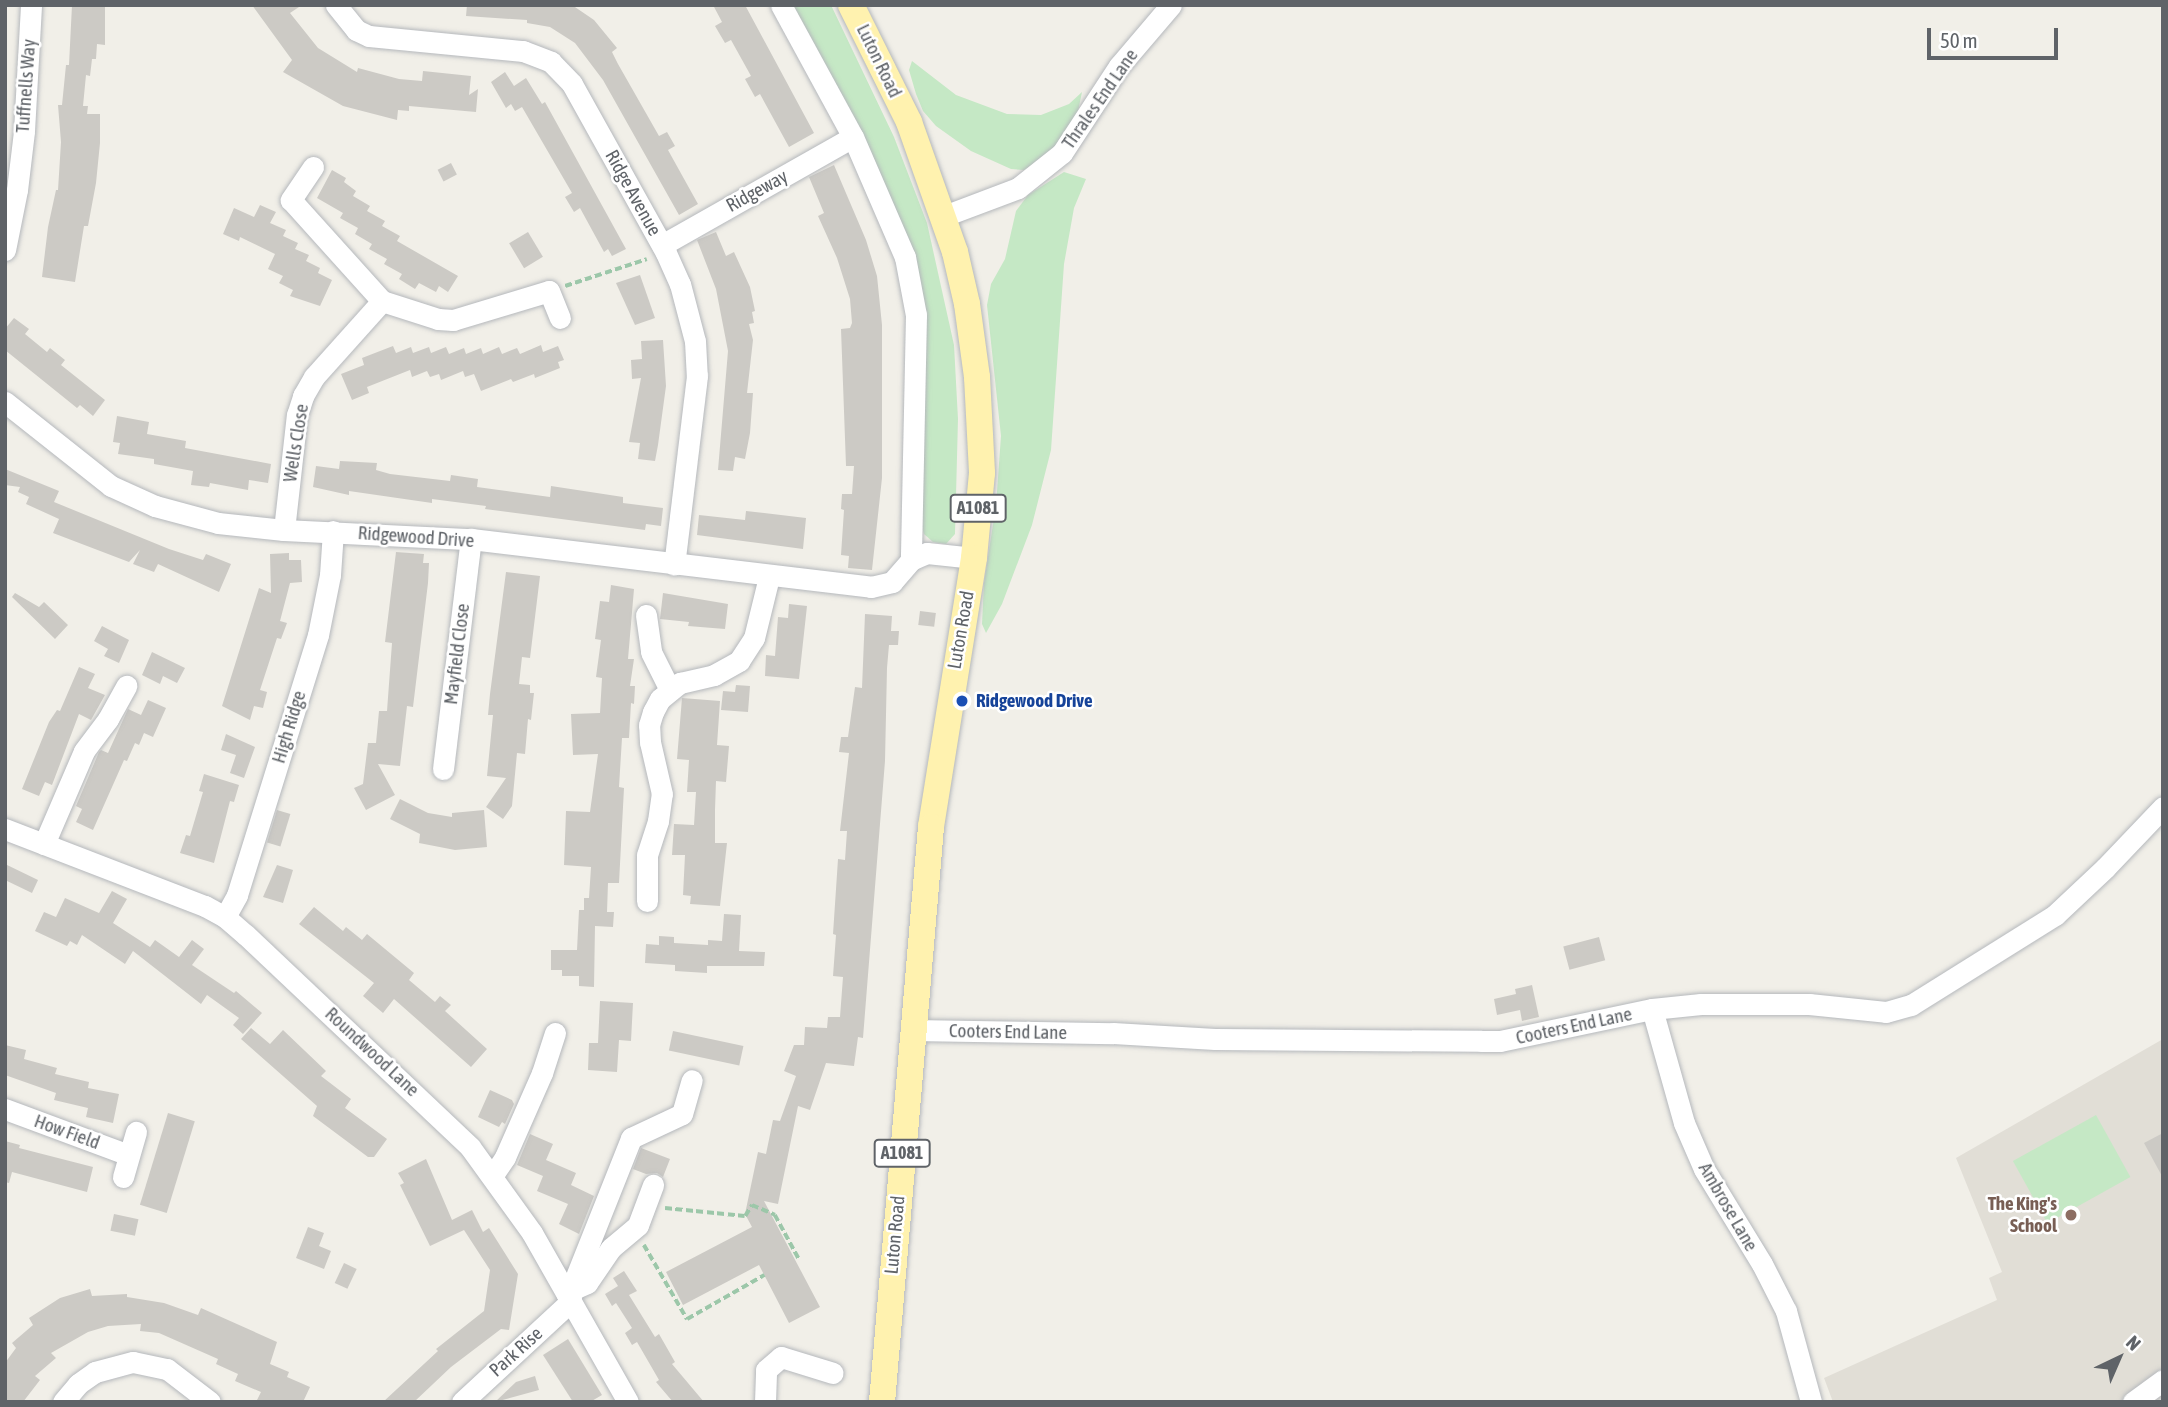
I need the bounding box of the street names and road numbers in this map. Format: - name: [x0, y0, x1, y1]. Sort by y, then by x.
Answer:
- street label: Luton Road: [851, 21, 907, 101]
- street label: Tuffnells Way: [11, 38, 41, 134]
- street label: Thrales End Lane: [1057, 45, 1143, 153]
- street label: Ridge Avenue: [600, 146, 666, 240]
- street label: Ridgeway: [722, 165, 792, 217]
- street label: Wells Close: [279, 402, 313, 484]
- road number: A1081: [948, 494, 1008, 522]
- street label: Ridgewood Drive: [357, 522, 475, 552]
- street label: Luton Road: [943, 589, 979, 671]
- street label: Mayfield Close: [439, 602, 475, 706]
- street label: High Ridge: [267, 688, 311, 766]
- street label: Roundwood Lane: [320, 1003, 424, 1101]
- street label: Cooters End Lane: [1514, 1003, 1634, 1049]
- street label: Cooters End Lane: [949, 1020, 1067, 1044]
- street label: How Field: [31, 1110, 103, 1154]
- road number: A1081: [872, 1138, 932, 1168]
- street label: Ambrose Lane: [1694, 1159, 1762, 1255]
- street label: Luton Road: [880, 1195, 910, 1275]
- street label: Park Rise: [485, 1322, 547, 1382]

